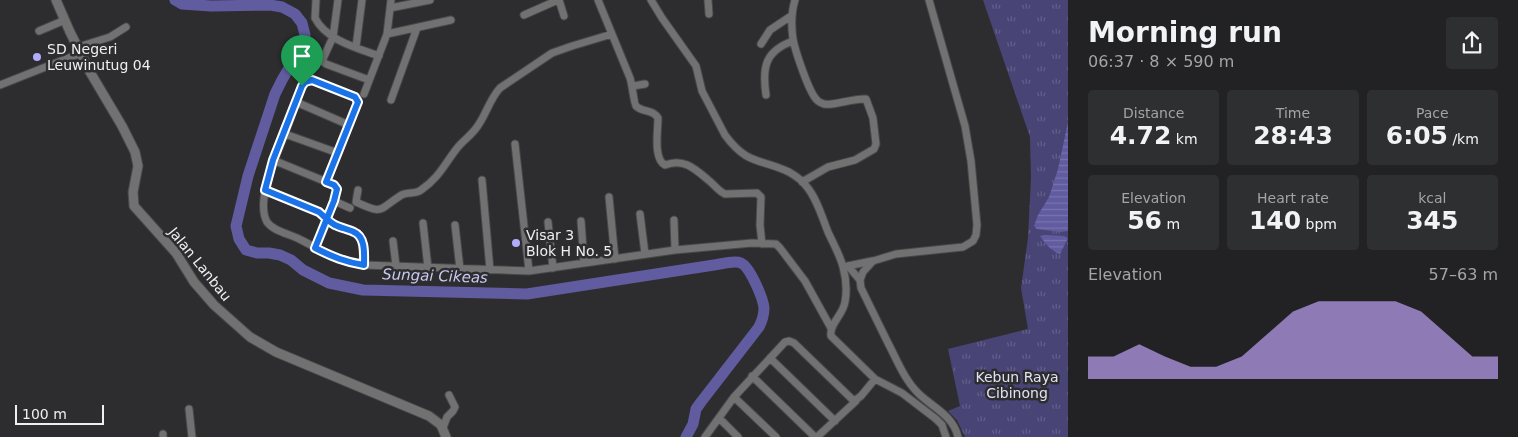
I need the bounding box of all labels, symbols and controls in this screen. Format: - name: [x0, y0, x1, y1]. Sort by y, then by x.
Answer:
- text: Morning run: [1088, 16, 1282, 49]
- button: share: [1446, 17, 1498, 69]
- pin: [281, 35, 323, 86]
- place label: SD Negeri Leuwinutug 04: [47, 41, 151, 73]
- icon: arrive: [288, 42, 316, 70]
- marker: SD Negeri Leuwinutug 04: [31, 51, 43, 63]
- text: 06:37 · 8 × 590 m: [1088, 52, 1234, 71]
- text: Distance: [1123, 105, 1184, 121]
- text: Time: [1276, 105, 1310, 121]
- text: Pace: [1416, 105, 1449, 121]
- text: 4.72: [1110, 121, 1171, 150]
- text: 28:43: [1253, 121, 1333, 150]
- text: 6:05: [1386, 121, 1448, 150]
- text: km: [1171, 131, 1198, 147]
- text: /km: [1448, 131, 1479, 147]
- text: Elevation: [1121, 190, 1186, 206]
- text: Heart rate: [1257, 190, 1329, 206]
- text: kcal: [1418, 190, 1446, 206]
- text: 56: [1127, 206, 1162, 235]
- text: 140: [1249, 206, 1301, 235]
- text: 345: [1406, 206, 1458, 235]
- text: m: [1162, 216, 1180, 232]
- text: bpm: [1301, 216, 1337, 232]
- street label: Jalan Lanbau: [165, 223, 235, 304]
- place label: Visar 3 Blok H No. 5: [526, 227, 612, 259]
- marker: Visar 3 Blok H No. 5: [510, 237, 522, 249]
- water label: Sungai Cikeas: [382, 265, 488, 287]
- text: Elevation: [1088, 265, 1162, 284]
- text: 57–63 m: [1429, 265, 1498, 284]
- park label: Kebun Raya Cibinong: [975, 369, 1059, 401]
- scale bar: [15, 402, 104, 425]
- text: 100 m: [22, 406, 67, 422]

